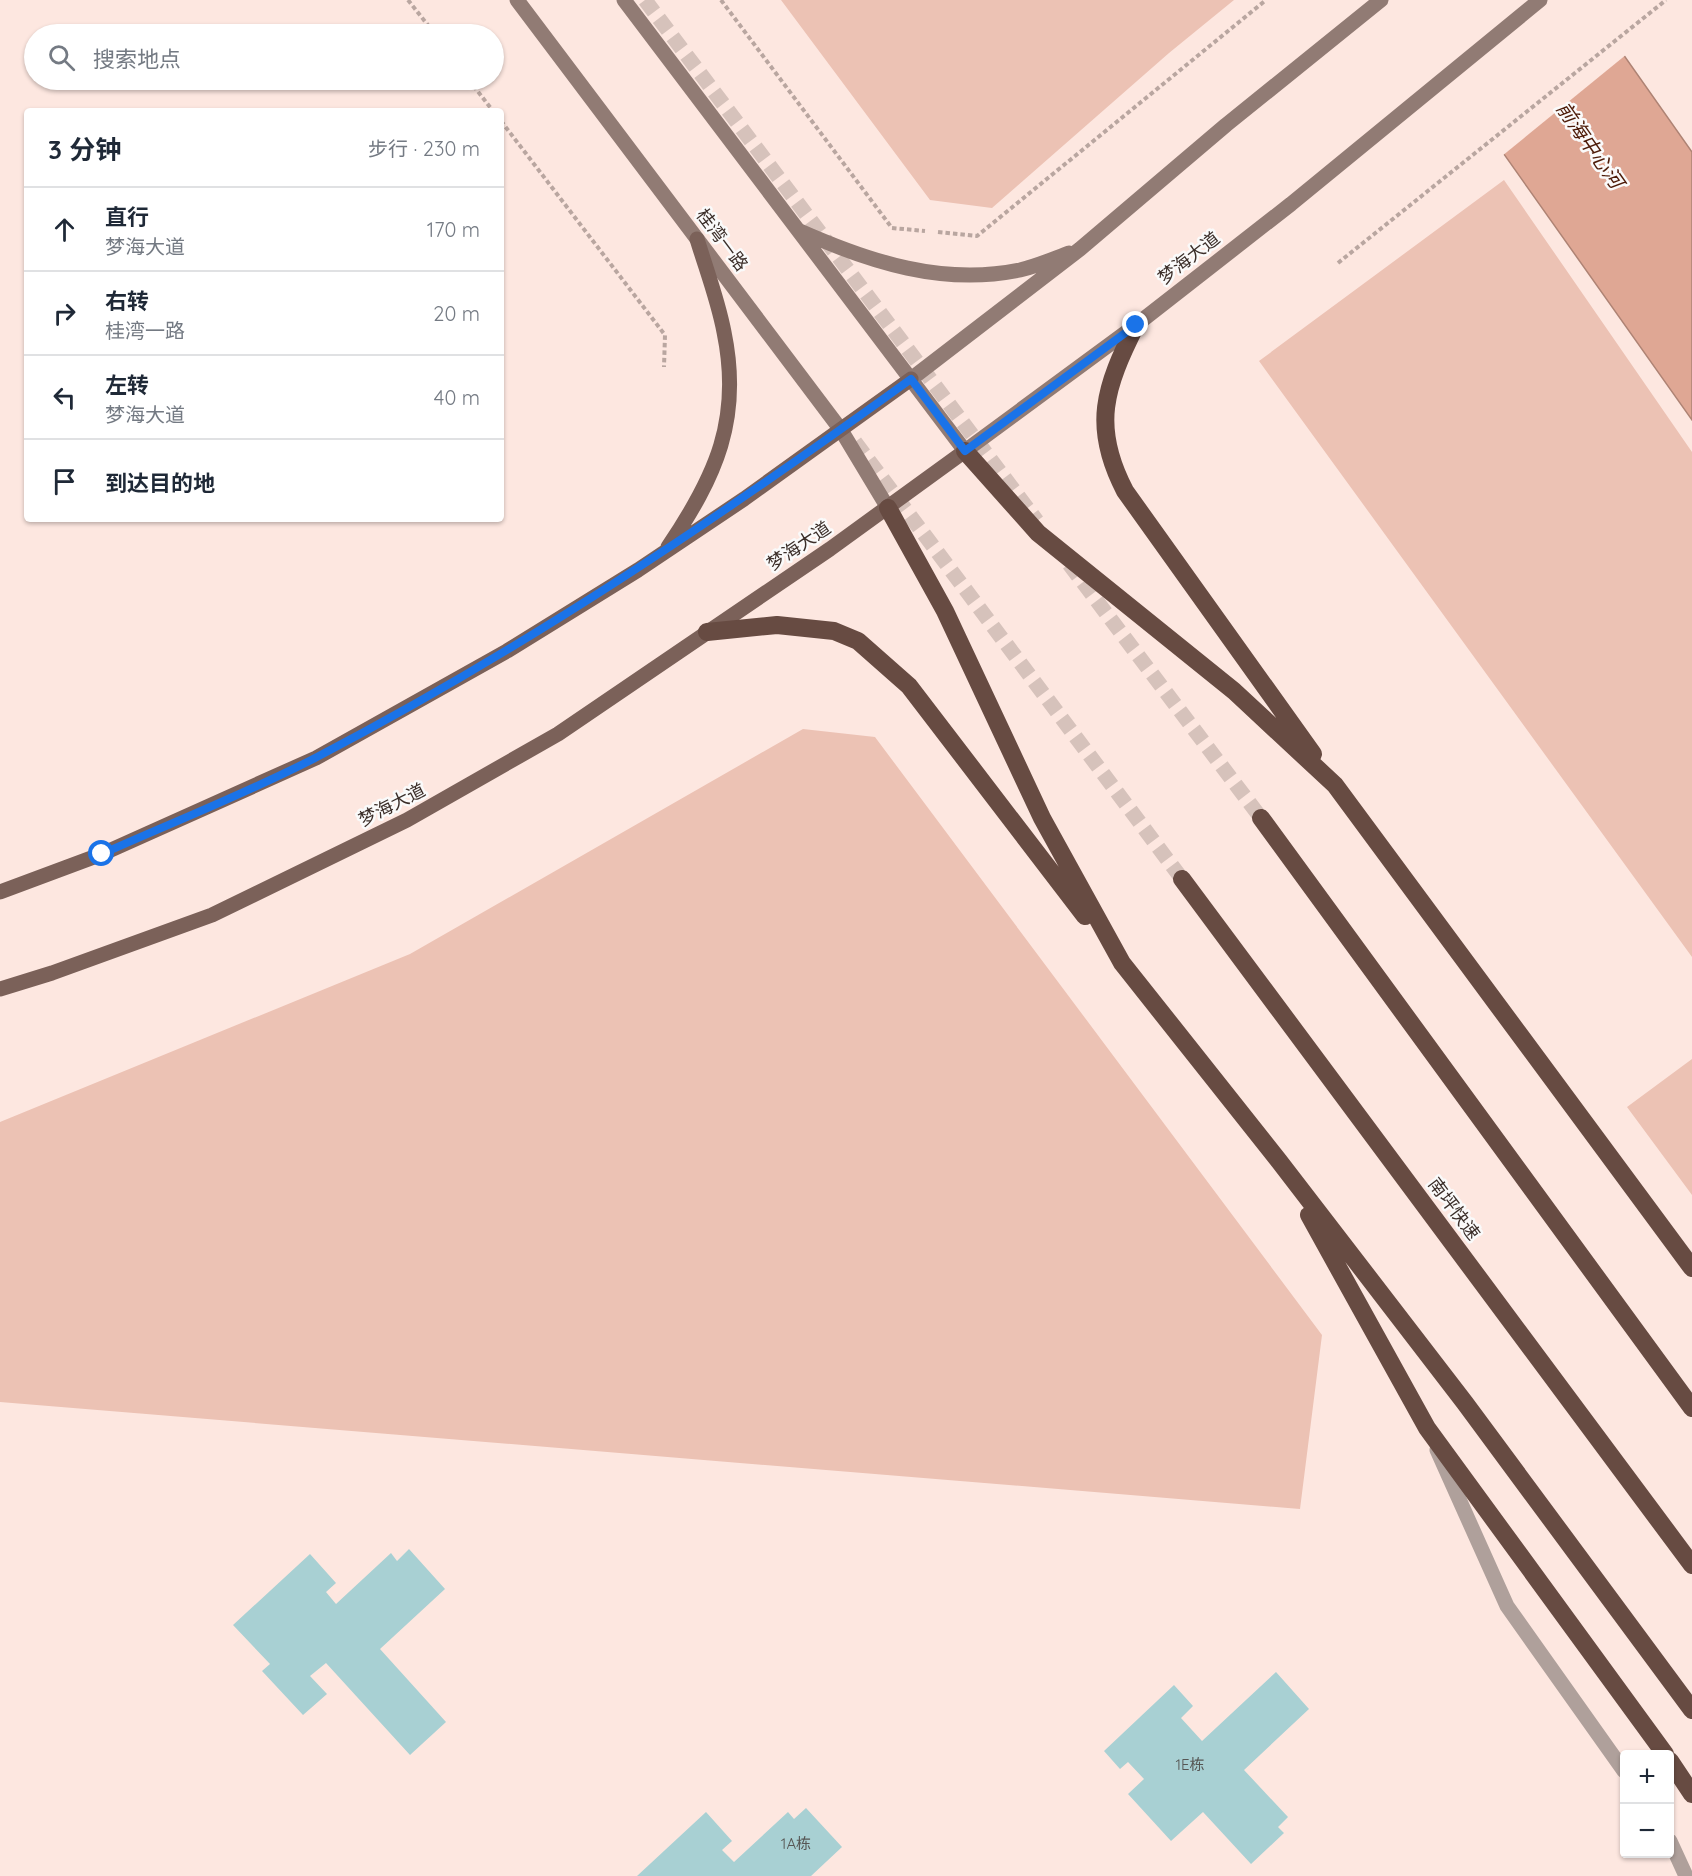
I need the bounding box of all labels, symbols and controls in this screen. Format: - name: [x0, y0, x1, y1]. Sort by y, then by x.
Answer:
- search box: [24, 24, 504, 90]
- icon: search: [45, 41, 78, 74]
- text: 搜索地点: [93, 45, 181, 73]
- water label: 前海中心河: [1551, 97, 1632, 196]
- text: 3 分钟: [48, 133, 121, 166]
- text: 步行 · 230 m: [368, 136, 480, 161]
- text: 直行: [105, 203, 149, 231]
- street label: 桂湾一路: [692, 204, 753, 275]
- icon: ahead: [48, 213, 81, 246]
- text: 170 m: [427, 217, 480, 242]
- street label: 梦海大道: [1153, 226, 1224, 289]
- text: 梦海大道: [105, 234, 185, 259]
- text: 右转: [105, 287, 149, 315]
- icon: right: [48, 297, 81, 330]
- text: 20 m: [433, 301, 480, 326]
- route end: [1122, 311, 1148, 337]
- text: 桂湾一路: [105, 318, 185, 343]
- text: 左转: [105, 371, 149, 399]
- icon: left: [48, 381, 81, 414]
- text: 40 m: [434, 385, 480, 410]
- text: 梦海大道: [105, 402, 185, 427]
- icon: arrive: [48, 465, 81, 498]
- text: 到达目的地: [105, 469, 215, 497]
- street label: 梦海大道: [762, 516, 835, 575]
- street label: 梦海大道: [354, 778, 429, 831]
- route start: [88, 840, 114, 866]
- street label: 南坪快速: [1424, 1173, 1485, 1244]
- map controls: [1620, 1750, 1674, 1858]
- button: +: [1620, 1750, 1674, 1804]
- house number: 1E栋: [1175, 1755, 1205, 1774]
- button: −: [1620, 1804, 1674, 1858]
- house number: 1A栋: [781, 1834, 811, 1853]

